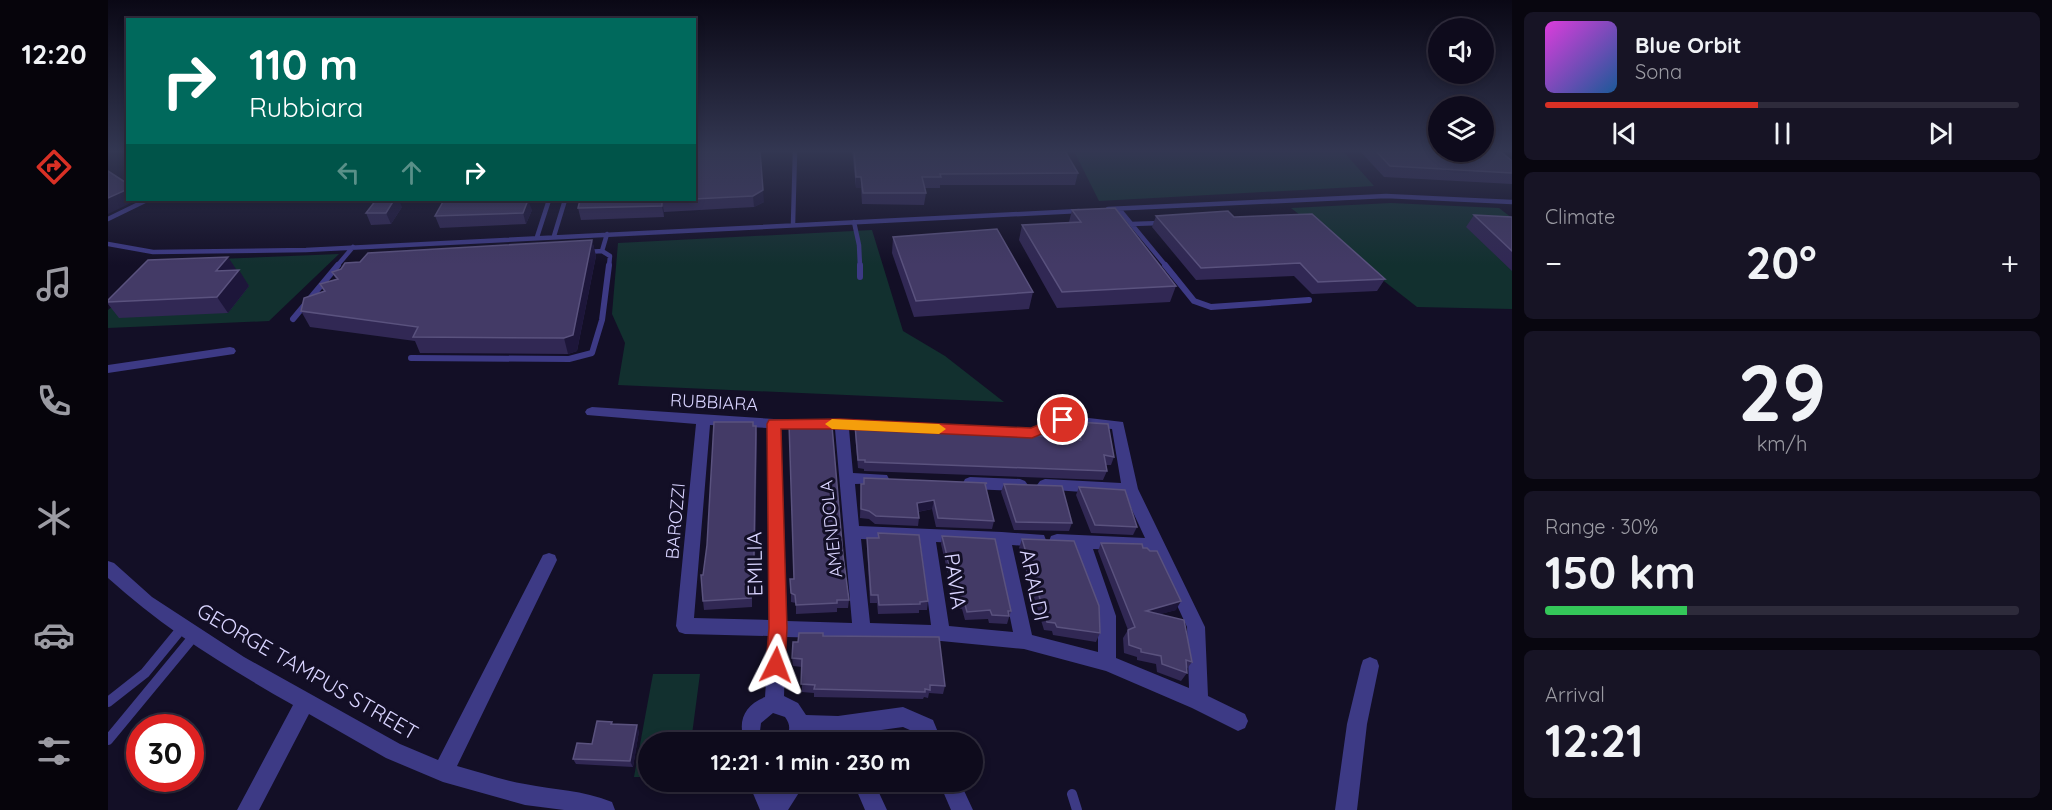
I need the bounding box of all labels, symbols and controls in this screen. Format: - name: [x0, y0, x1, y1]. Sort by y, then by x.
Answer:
- map controls: [1428, 18, 1494, 162]
- button: sound: [1428, 18, 1494, 84]
- text: Blue Orbit: [1635, 31, 1741, 59]
- text: 12:20: [21, 37, 87, 71]
- text: 110 m: [249, 38, 358, 91]
- icon: right: [150, 42, 228, 120]
- text: Sona: [1635, 59, 1682, 84]
- text: Rubbiara: [249, 90, 363, 124]
- button: layers: [1428, 96, 1494, 162]
- icon: previous: [1608, 117, 1641, 150]
- icon: pause: [1766, 117, 1799, 150]
- icon: next: [1924, 117, 1957, 150]
- icon: directions: [33, 146, 75, 188]
- icon: left: [332, 156, 365, 189]
- icon: ahead: [395, 156, 428, 189]
- icon: right: [458, 156, 491, 189]
- text: Climate: [1545, 204, 1615, 229]
- text: 20°: [1746, 234, 1817, 290]
- text: −: [1545, 242, 1562, 283]
- text: +: [2000, 242, 2019, 283]
- icon: music: [33, 263, 75, 305]
- text: 29: [1738, 343, 1826, 441]
- icon: phone: [33, 380, 75, 422]
- street label: RUBBIARA: [669, 388, 759, 416]
- pin: [1037, 394, 1088, 445]
- icon: arrive: [1046, 403, 1079, 436]
- text: km/h: [1757, 431, 1807, 456]
- street label: AMENDOLA: [814, 479, 848, 579]
- street label: BAROZZI: [660, 482, 690, 560]
- icon: climate: [33, 497, 75, 539]
- text: Range · 30%: [1545, 514, 1658, 539]
- street label: EMILIA: [740, 531, 768, 597]
- text: 150 km: [1545, 544, 1696, 600]
- street label: ARALDI: [1015, 547, 1055, 623]
- street label: PAVIA: [939, 551, 973, 611]
- street label: GEORGE TAMPUS STREET: [193, 597, 423, 745]
- icon: car: [33, 614, 75, 656]
- position arrow: [744, 633, 808, 697]
- text: Arrival: [1545, 682, 1605, 707]
- text: 12:21: [1545, 712, 1644, 768]
- speed limit sign: 30: [126, 714, 204, 792]
- icon: filters: [33, 730, 75, 772]
- text: 12:21 · 1 min · 230 m: [710, 748, 911, 776]

